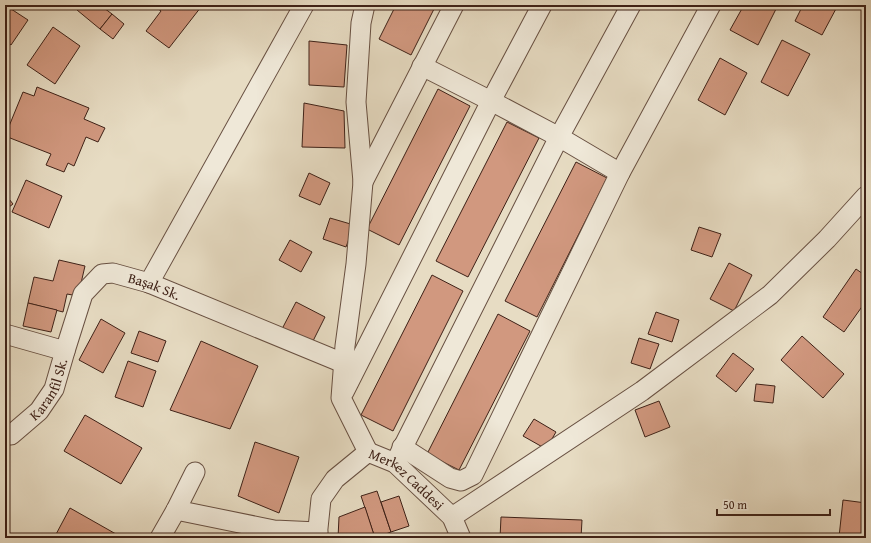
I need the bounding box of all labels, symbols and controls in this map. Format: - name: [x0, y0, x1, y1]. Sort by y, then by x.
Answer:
- street label: Başak Sk.: [126, 268, 183, 305]
- street label: Karanfil Sk.: [25, 356, 72, 425]
- street label: Merkez Caddesi: [366, 443, 449, 515]
- scale bar: [717, 491, 830, 517]
- text: 50 m: [723, 496, 747, 513]

